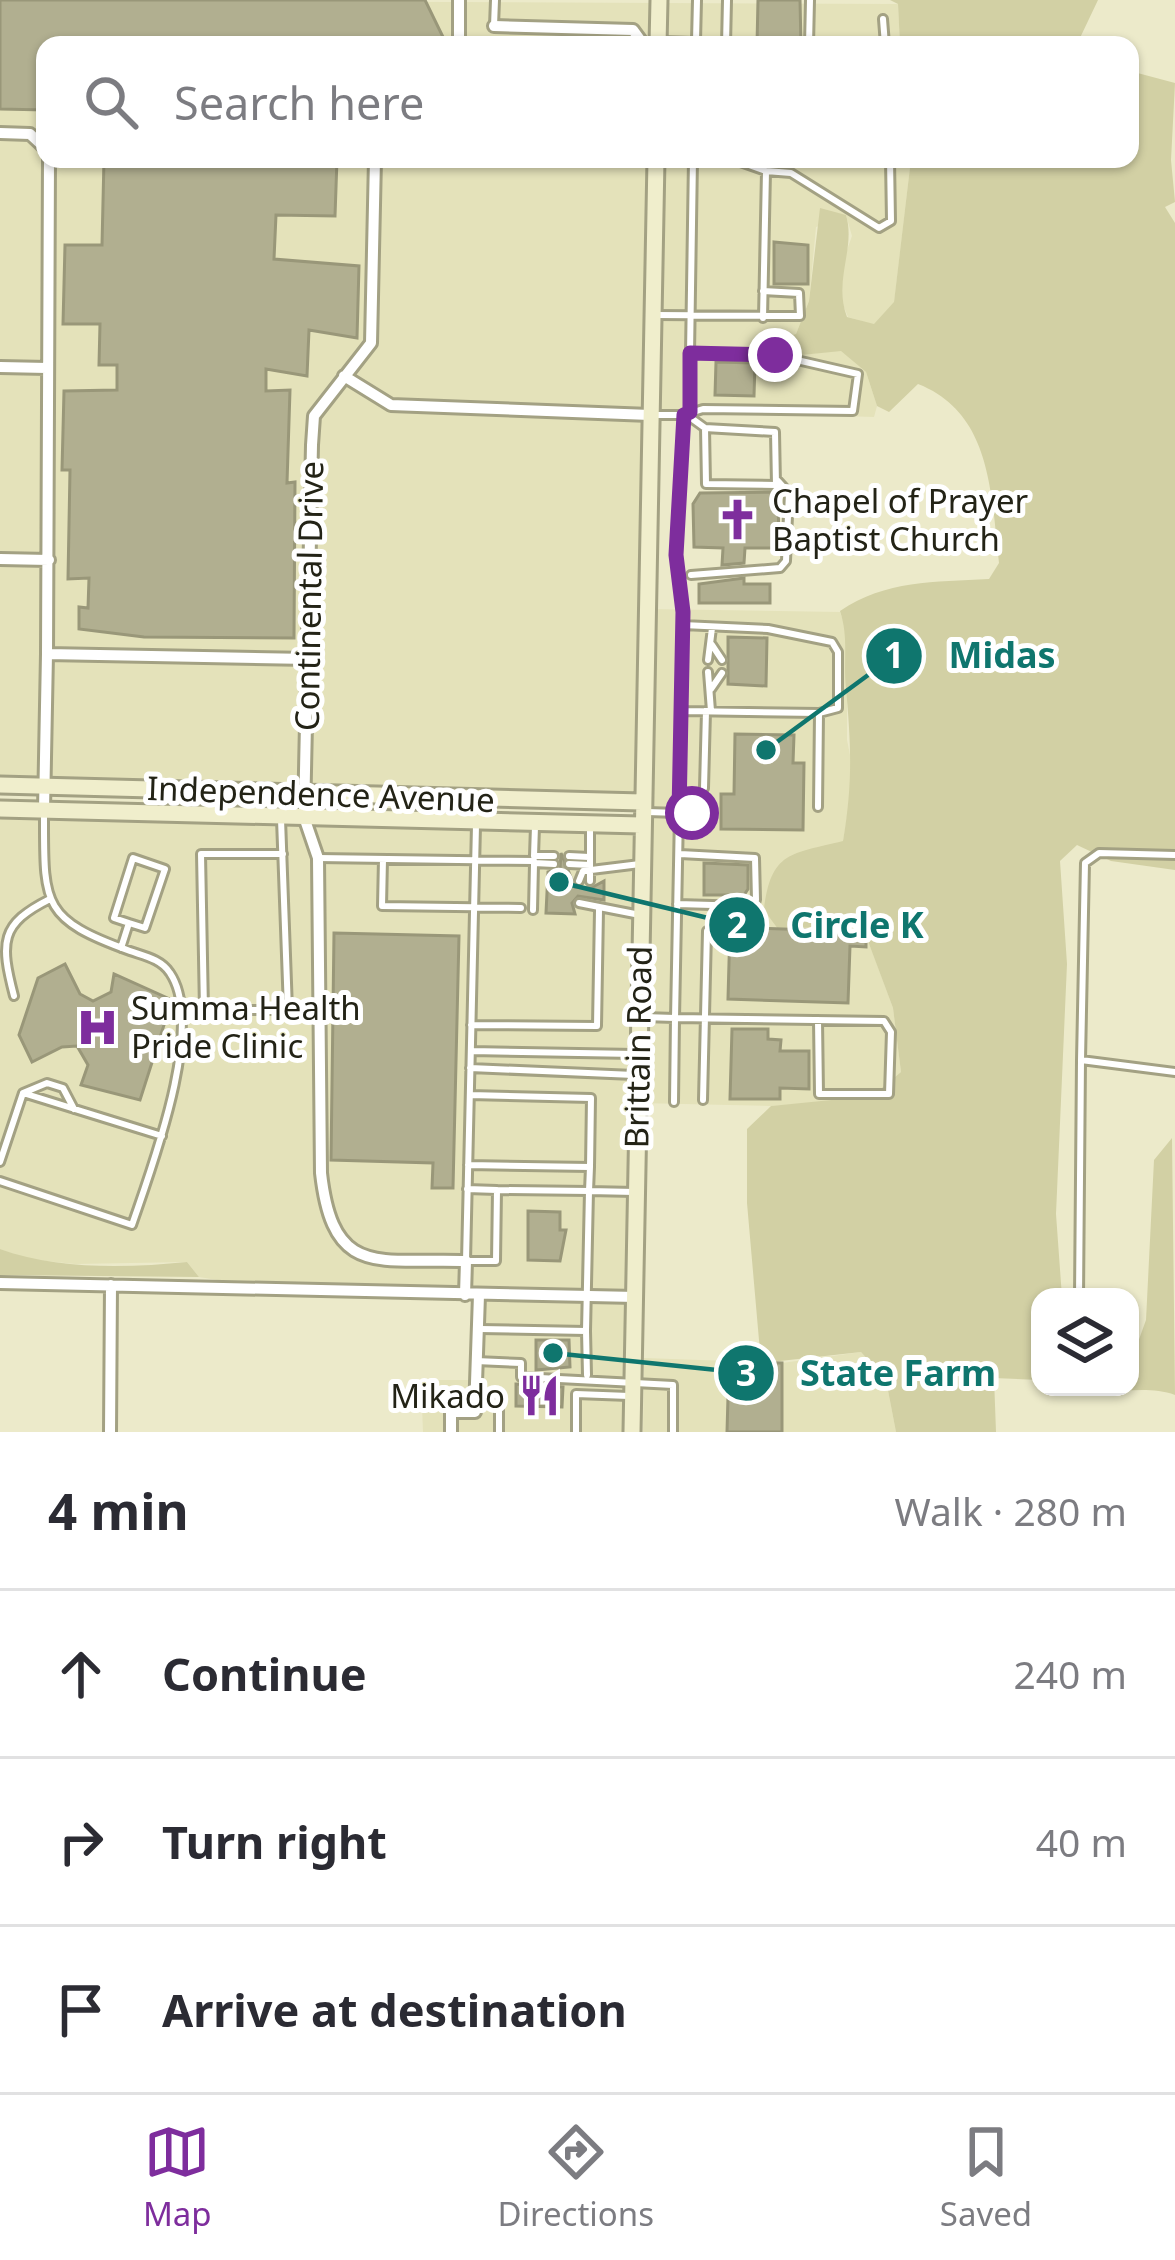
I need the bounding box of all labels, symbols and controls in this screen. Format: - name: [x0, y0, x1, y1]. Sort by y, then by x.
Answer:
- search box: [36, 36, 1139, 168]
- icon: search: [78, 69, 144, 135]
- text: Search here: [174, 72, 424, 133]
- route end: [748, 328, 802, 382]
- street label: Continental Drive: [284, 461, 333, 731]
- place label: Chapel of Prayer Baptist Church: [772, 478, 1029, 561]
- church icon: Chapel of Prayer Baptist Church: [715, 497, 761, 543]
- callout: Midas: [864, 620, 1079, 692]
- text: 1: [884, 630, 904, 679]
- text: Midas: [948, 630, 1056, 679]
- street label: Independence Avenue: [146, 765, 496, 822]
- route start: [665, 786, 719, 840]
- callout: Circle K: [707, 889, 948, 961]
- text: 2: [727, 900, 747, 949]
- text: Circle K: [790, 900, 924, 949]
- street label: Brittain Road: [613, 945, 662, 1149]
- place label: Summa Health Pride Clinic: [131, 985, 361, 1068]
- hospital icon: Summa Health Pride Clinic: [74, 1004, 120, 1050]
- map controls: [1031, 1288, 1139, 1396]
- button: layers: [1031, 1288, 1139, 1396]
- callout: State Farm: [716, 1337, 1020, 1409]
- text: 3: [736, 1348, 756, 1397]
- text: State Farm: [800, 1348, 996, 1397]
- place label: Mikado: [390, 1373, 505, 1418]
- restaurant icon: Mikado: [516, 1373, 562, 1419]
- text: 4 min: [48, 1475, 189, 1545]
- text: Walk · 280 m: [894, 1484, 1127, 1537]
- icon: ahead: [48, 1641, 114, 1707]
- text: Continue: [162, 1643, 367, 1704]
- text: 240 m: [1013, 1647, 1127, 1700]
- icon: right: [48, 1809, 114, 1875]
- text: Turn right: [162, 1811, 387, 1872]
- text: 40 m: [1036, 1815, 1127, 1868]
- icon: arrive: [48, 1977, 114, 2043]
- text: Arrive at destination: [162, 1979, 627, 2040]
- tab: Map: [143, 2119, 212, 2236]
- tab: Directions: [497, 2119, 654, 2236]
- tab: Saved: [940, 2119, 1032, 2236]

